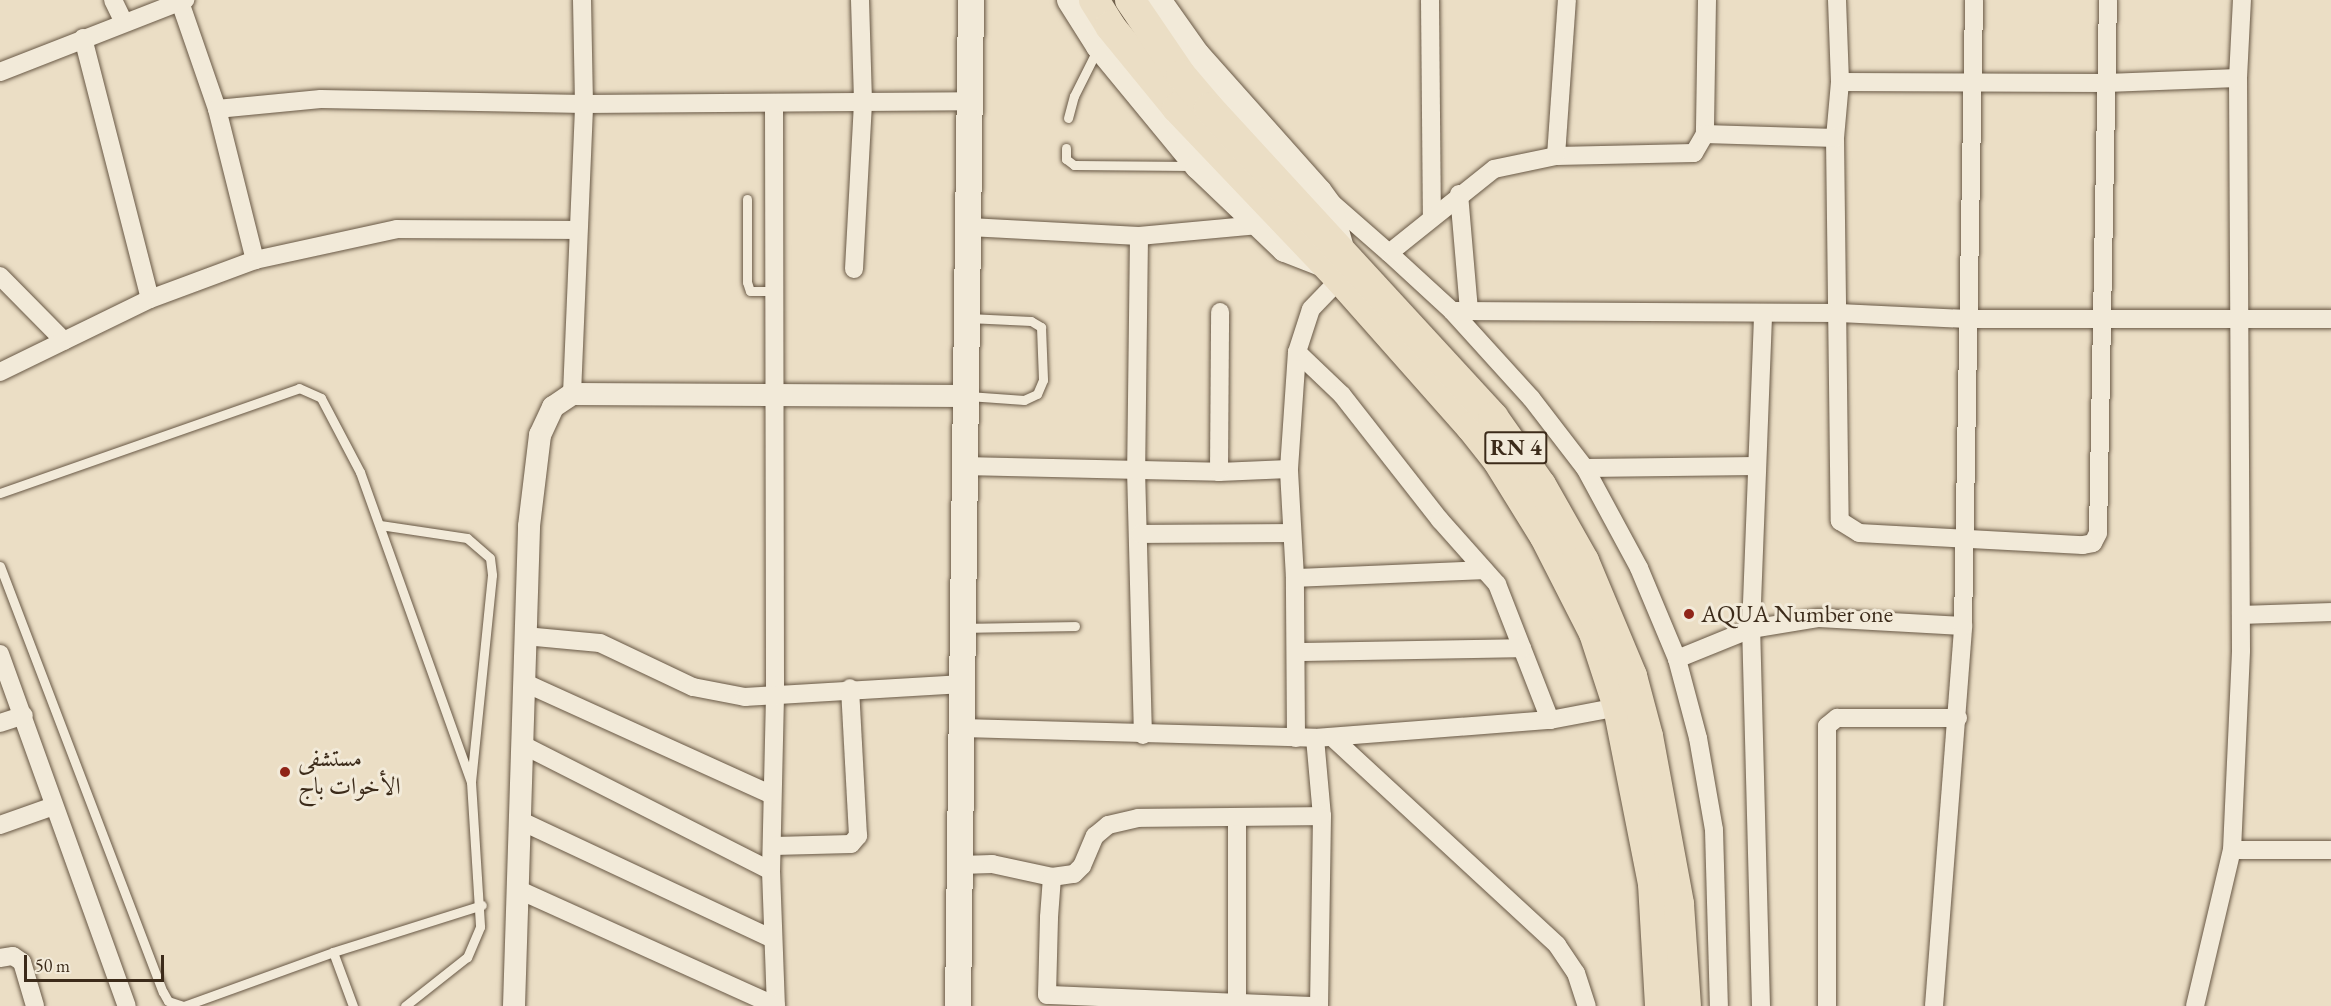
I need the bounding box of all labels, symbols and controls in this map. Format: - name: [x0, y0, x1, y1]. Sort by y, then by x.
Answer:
- road number: RN 4: [1483, 429, 1549, 467]
- place label: AQUA Number one: [1701, 600, 1893, 628]
- marker: AQUA Number one: [1682, 607, 1696, 621]
- place label: مستشفى الأخوات باج: [298, 744, 401, 800]
- marker: مستشفى الأخوات باج: [276, 763, 294, 781]
- scale bar: [27, 943, 166, 981]
- text: 50 m: [35, 954, 70, 977]

